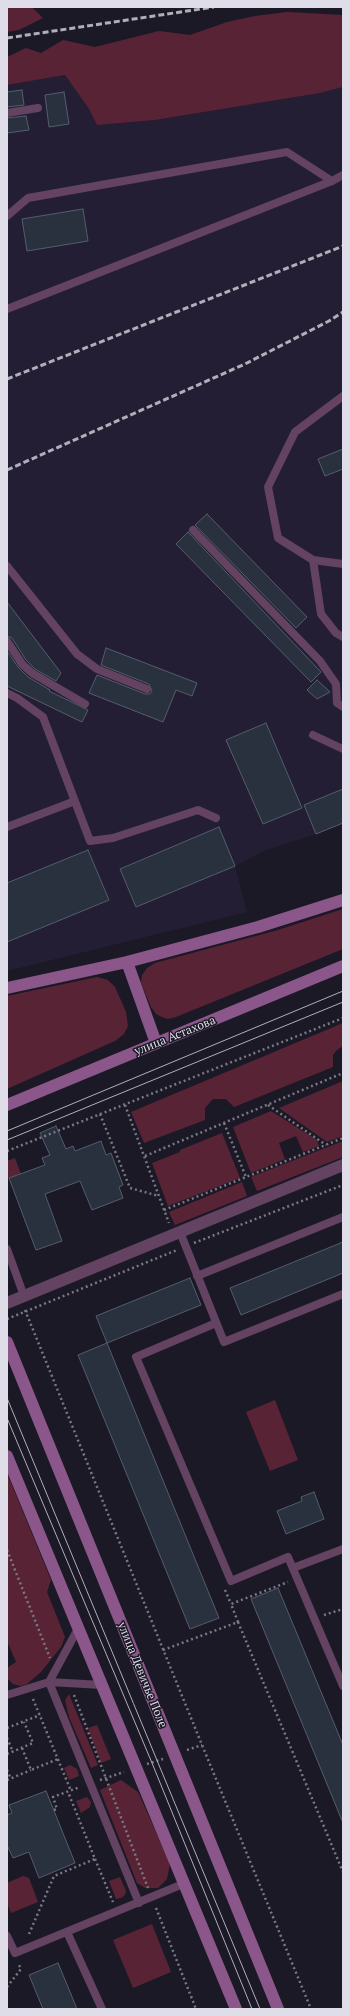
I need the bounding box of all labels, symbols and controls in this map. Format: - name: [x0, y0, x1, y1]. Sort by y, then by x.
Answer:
- street label: улица Астахова: [132, 1013, 218, 1059]
- street label: улица Девичье Поле: [114, 1620, 170, 1730]

